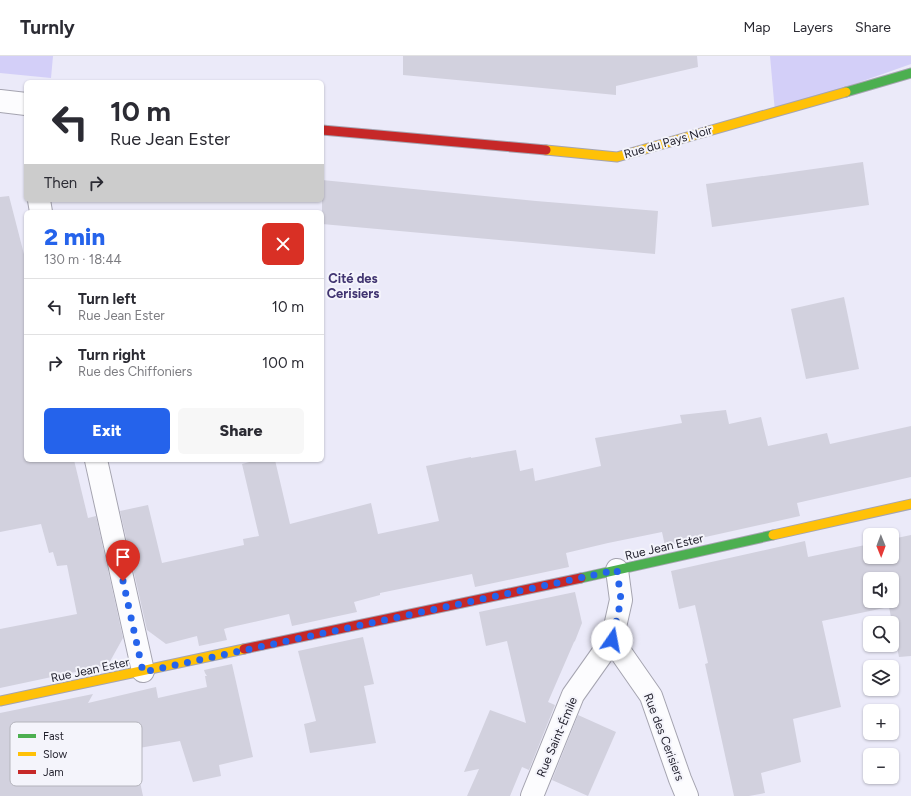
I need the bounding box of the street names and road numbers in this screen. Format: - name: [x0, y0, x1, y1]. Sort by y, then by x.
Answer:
- street label: Rue du Pays Noir: [622, 123, 714, 161]
- street label: Rue Jean Ester: [623, 531, 705, 563]
- street label: Rue Jean Ester: [49, 655, 131, 685]
- street label: Rue des Cerisiers: [641, 691, 687, 783]
- street label: Rue Saint-Émile: [534, 694, 580, 779]

